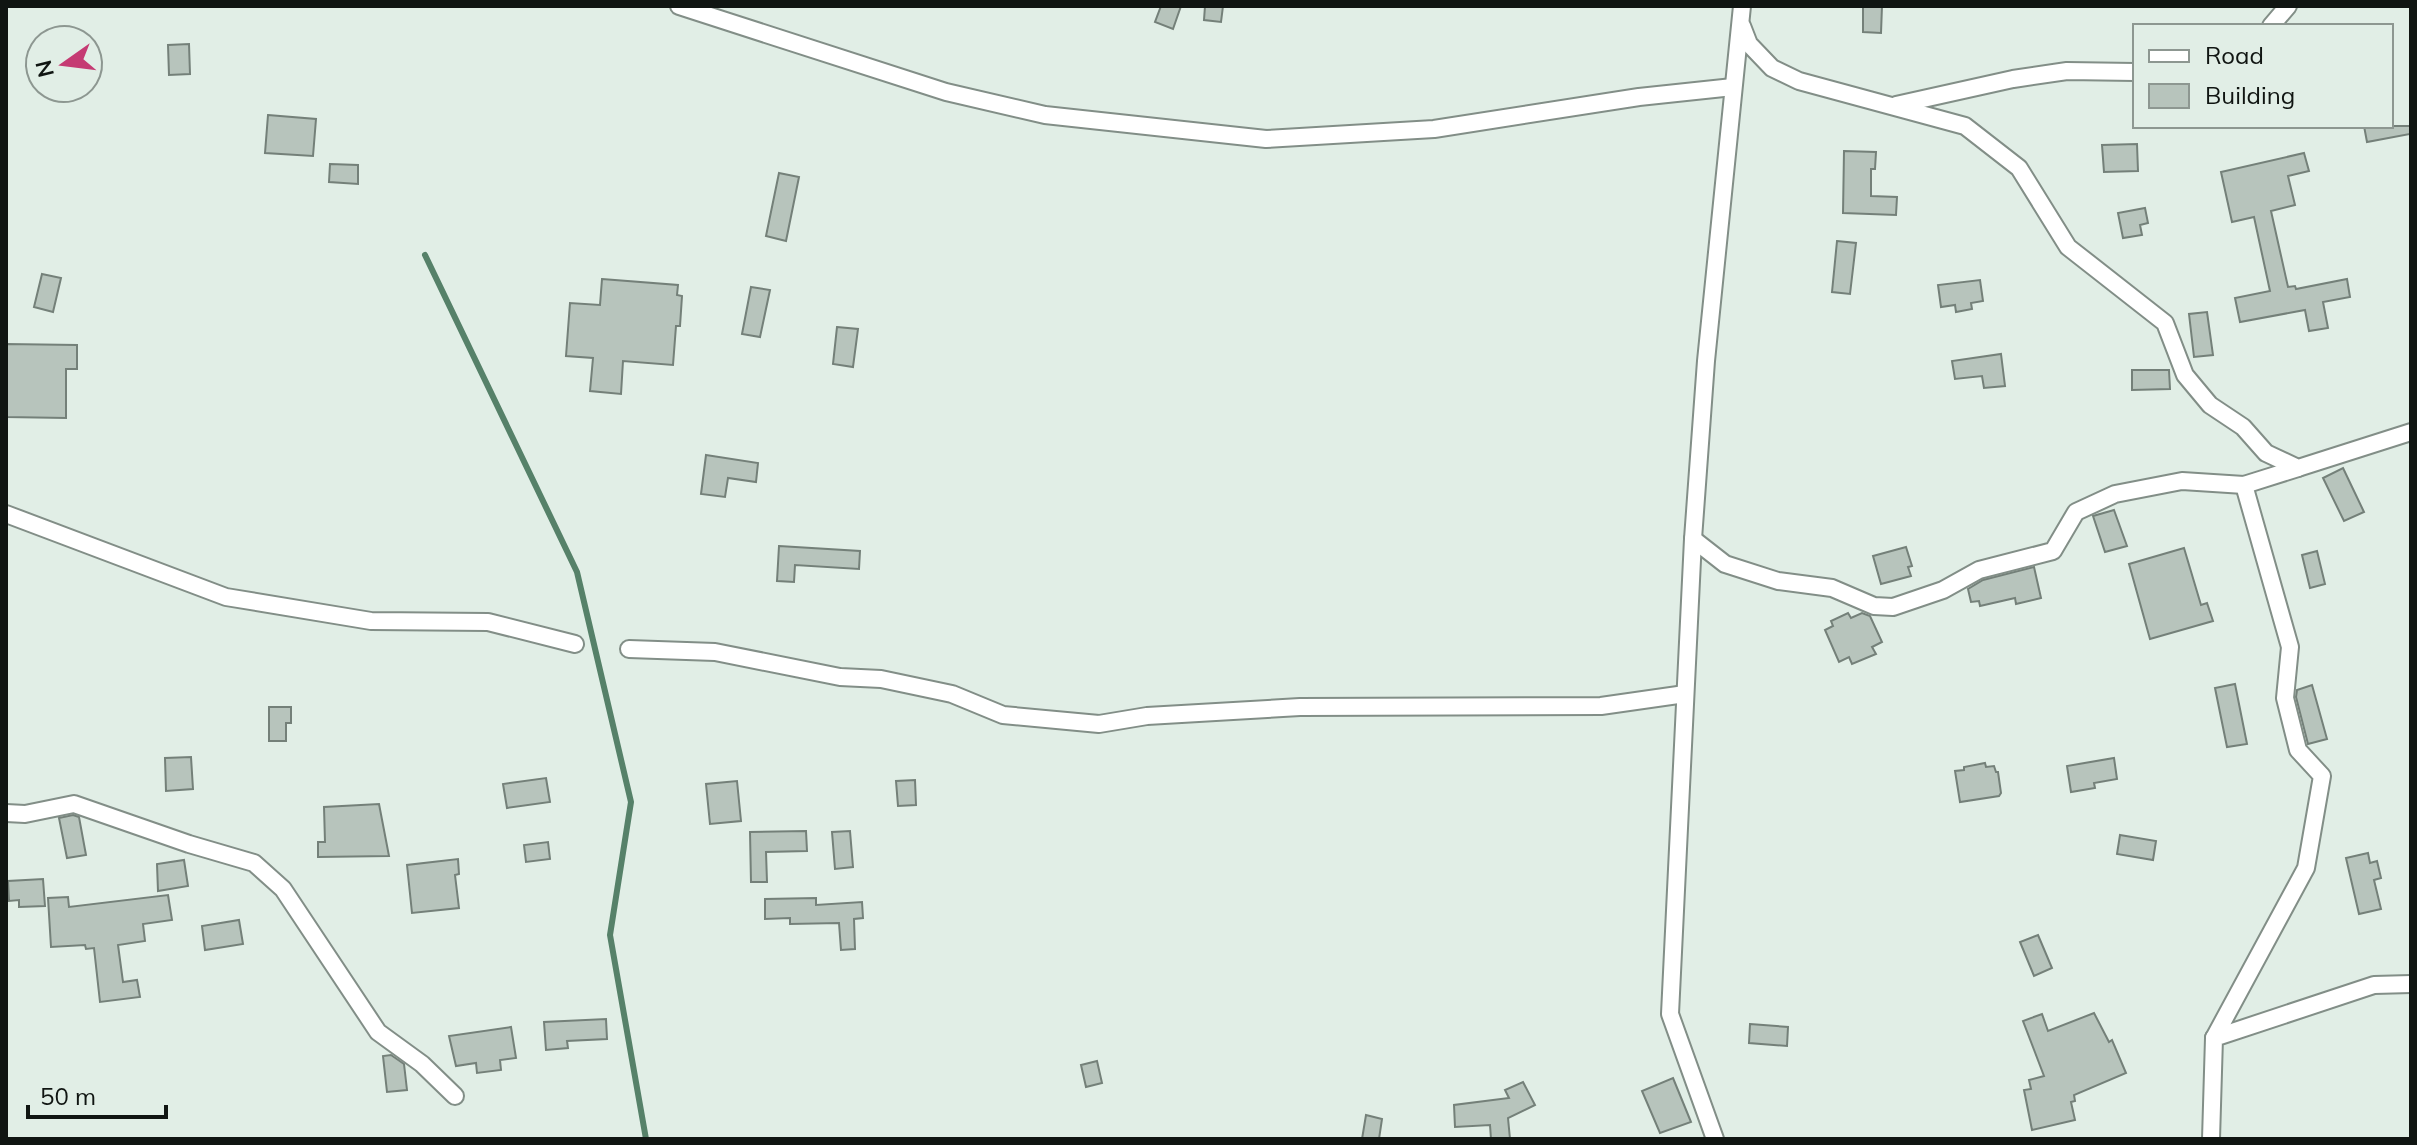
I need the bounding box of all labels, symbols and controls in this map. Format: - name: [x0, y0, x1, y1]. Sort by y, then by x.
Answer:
- north arrow: [24, 24, 104, 104]
- legend: [2133, 24, 2393, 128]
- text: Road: [2205, 40, 2264, 70]
- text: N: [29, 57, 60, 80]
- text: Building: [2205, 80, 2295, 110]
- scale bar: [28, 1069, 166, 1119]
- text: 50 m: [40, 1081, 96, 1111]

